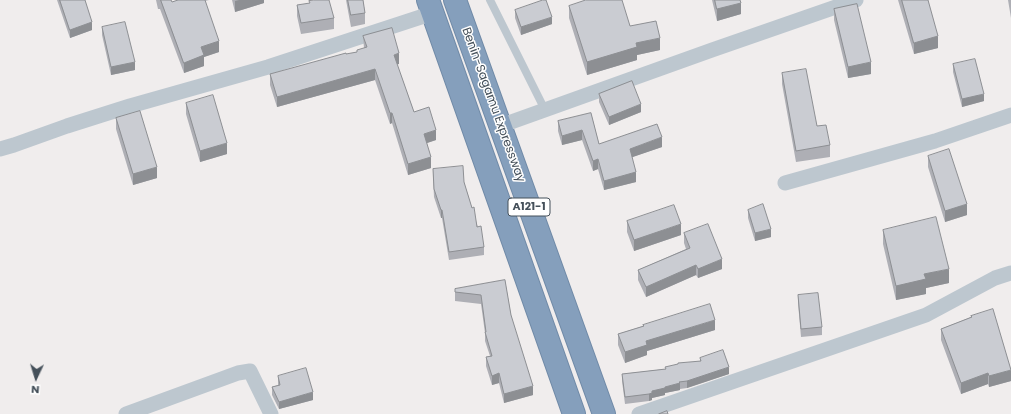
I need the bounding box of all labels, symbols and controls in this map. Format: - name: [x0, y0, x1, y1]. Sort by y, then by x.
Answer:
- street label: Benin-Sagamu Expressway: [458, 26, 528, 184]
- road number: A121-1: [508, 198, 550, 216]
- north arrow: [16, 358, 56, 398]
- text: N: [30, 382, 40, 398]

